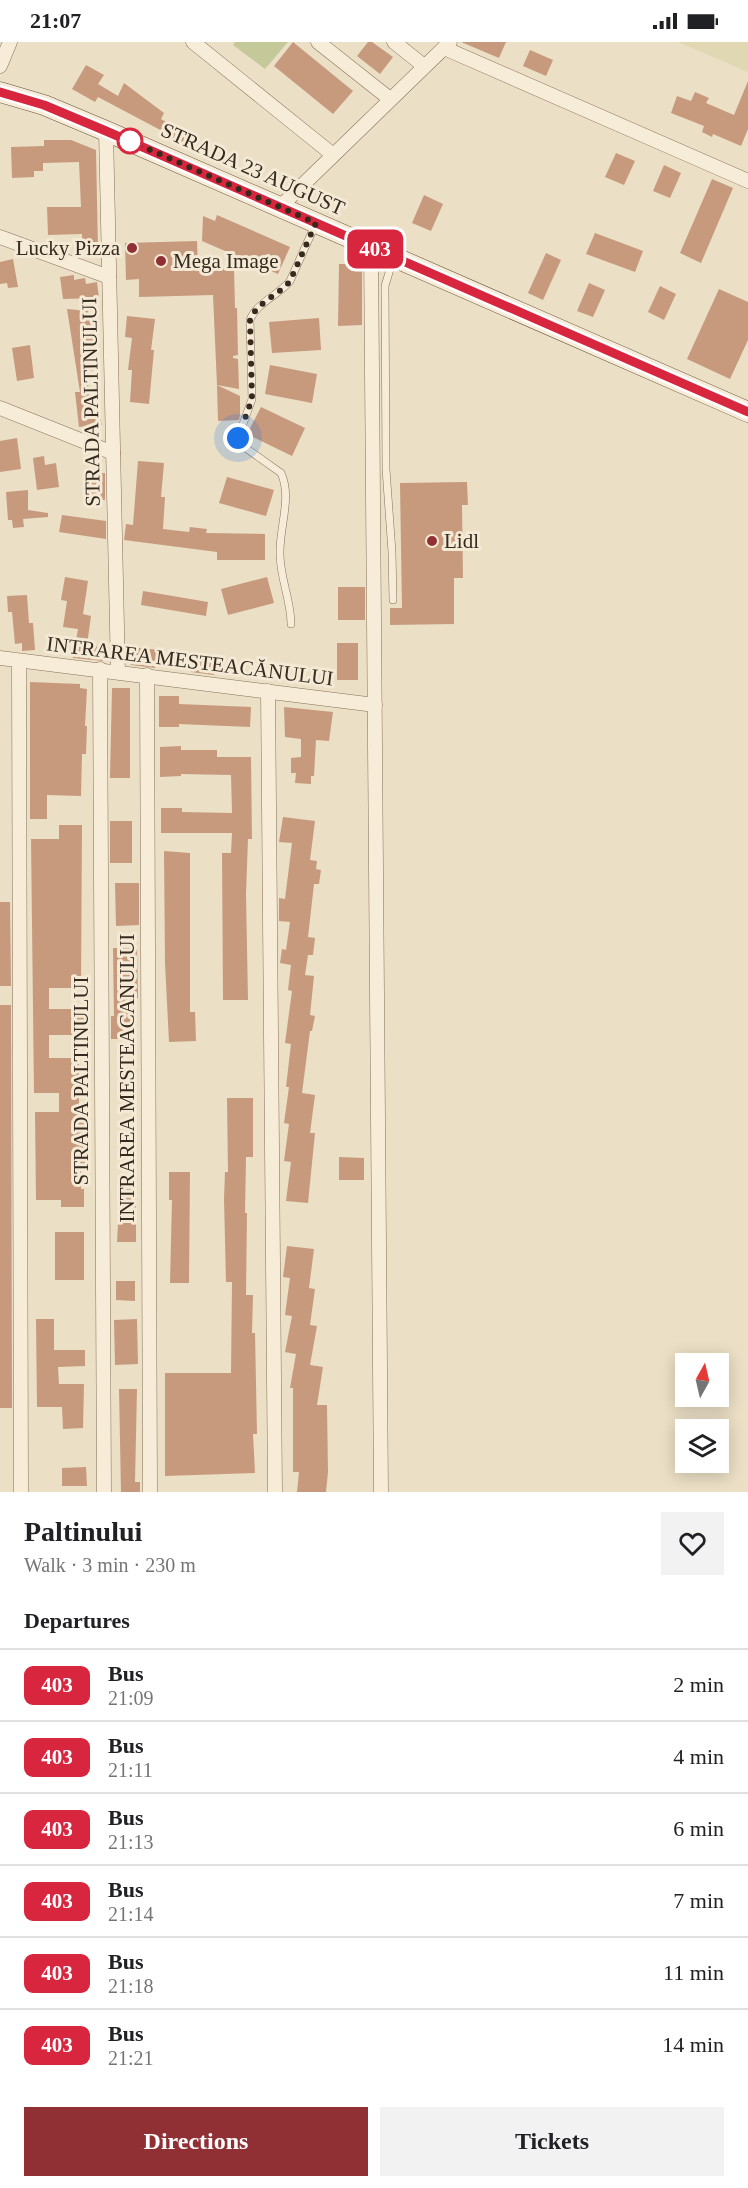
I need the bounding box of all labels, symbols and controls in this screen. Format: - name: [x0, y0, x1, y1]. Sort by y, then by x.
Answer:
- text: 21:07: [30, 8, 81, 33]
- street label: STRADA 23 AUGUST: [158, 118, 349, 220]
- unlabelled marker: [117, 128, 143, 154]
- line badge: 403: [340, 230, 410, 268]
- place label: Lucky Pizza: [16, 236, 121, 260]
- text: 403: [359, 237, 391, 261]
- marker: Lucky Pizza: [125, 241, 139, 255]
- place label: Mega Image: [173, 249, 279, 273]
- marker: Mega Image: [154, 254, 168, 268]
- street label: STRADA PALTINULUI: [77, 297, 105, 507]
- your location: [223, 423, 253, 453]
- place label: Lidl: [444, 529, 479, 553]
- marker: Lidl: [425, 534, 439, 548]
- street label: INTRAREA MESTEACĂNULUI: [45, 631, 335, 691]
- street label: INTRAREA MESTEACANULUI: [115, 934, 139, 1222]
- street label: STRADA PALTINULUI: [69, 976, 93, 1186]
- north arrow: [675, 1353, 729, 1407]
- map controls: [675, 1353, 729, 1473]
- button: layers: [675, 1419, 729, 1473]
- button: heart: [661, 1512, 724, 1575]
- text: Paltinului: [24, 1516, 142, 1547]
- text: Walk · 3 min · 230 m: [24, 1554, 196, 1576]
- text: Departures: [24, 1608, 130, 1633]
- text: Bus: [108, 1661, 143, 1686]
- text: 2 min: [673, 1672, 724, 1697]
- text: 403: [41, 1673, 73, 1697]
- text: 21:09: [108, 1687, 154, 1709]
- text: Bus: [108, 1733, 143, 1758]
- text: 4 min: [673, 1744, 724, 1769]
- text: 403: [41, 1745, 73, 1769]
- text: 21:11: [108, 1759, 153, 1781]
- text: Bus: [108, 1805, 143, 1830]
- text: 6 min: [673, 1816, 724, 1841]
- text: 403: [41, 1817, 73, 1841]
- text: 21:13: [108, 1831, 154, 1853]
- text: Bus: [108, 1877, 143, 1902]
- text: 7 min: [673, 1888, 724, 1913]
- text: 403: [41, 1889, 73, 1913]
- text: 21:14: [108, 1903, 154, 1925]
- text: Bus: [108, 1949, 143, 1974]
- text: 11 min: [663, 1960, 724, 1985]
- text: 403: [41, 1961, 73, 1985]
- text: 21:18: [108, 1975, 154, 1997]
- text: Bus: [108, 2021, 143, 2046]
- text: 14 min: [662, 2032, 724, 2057]
- text: 403: [41, 2033, 73, 2057]
- text: 21:21: [108, 2047, 154, 2069]
- button: Directions: [24, 2107, 368, 2176]
- button: Tickets: [380, 2107, 724, 2176]

